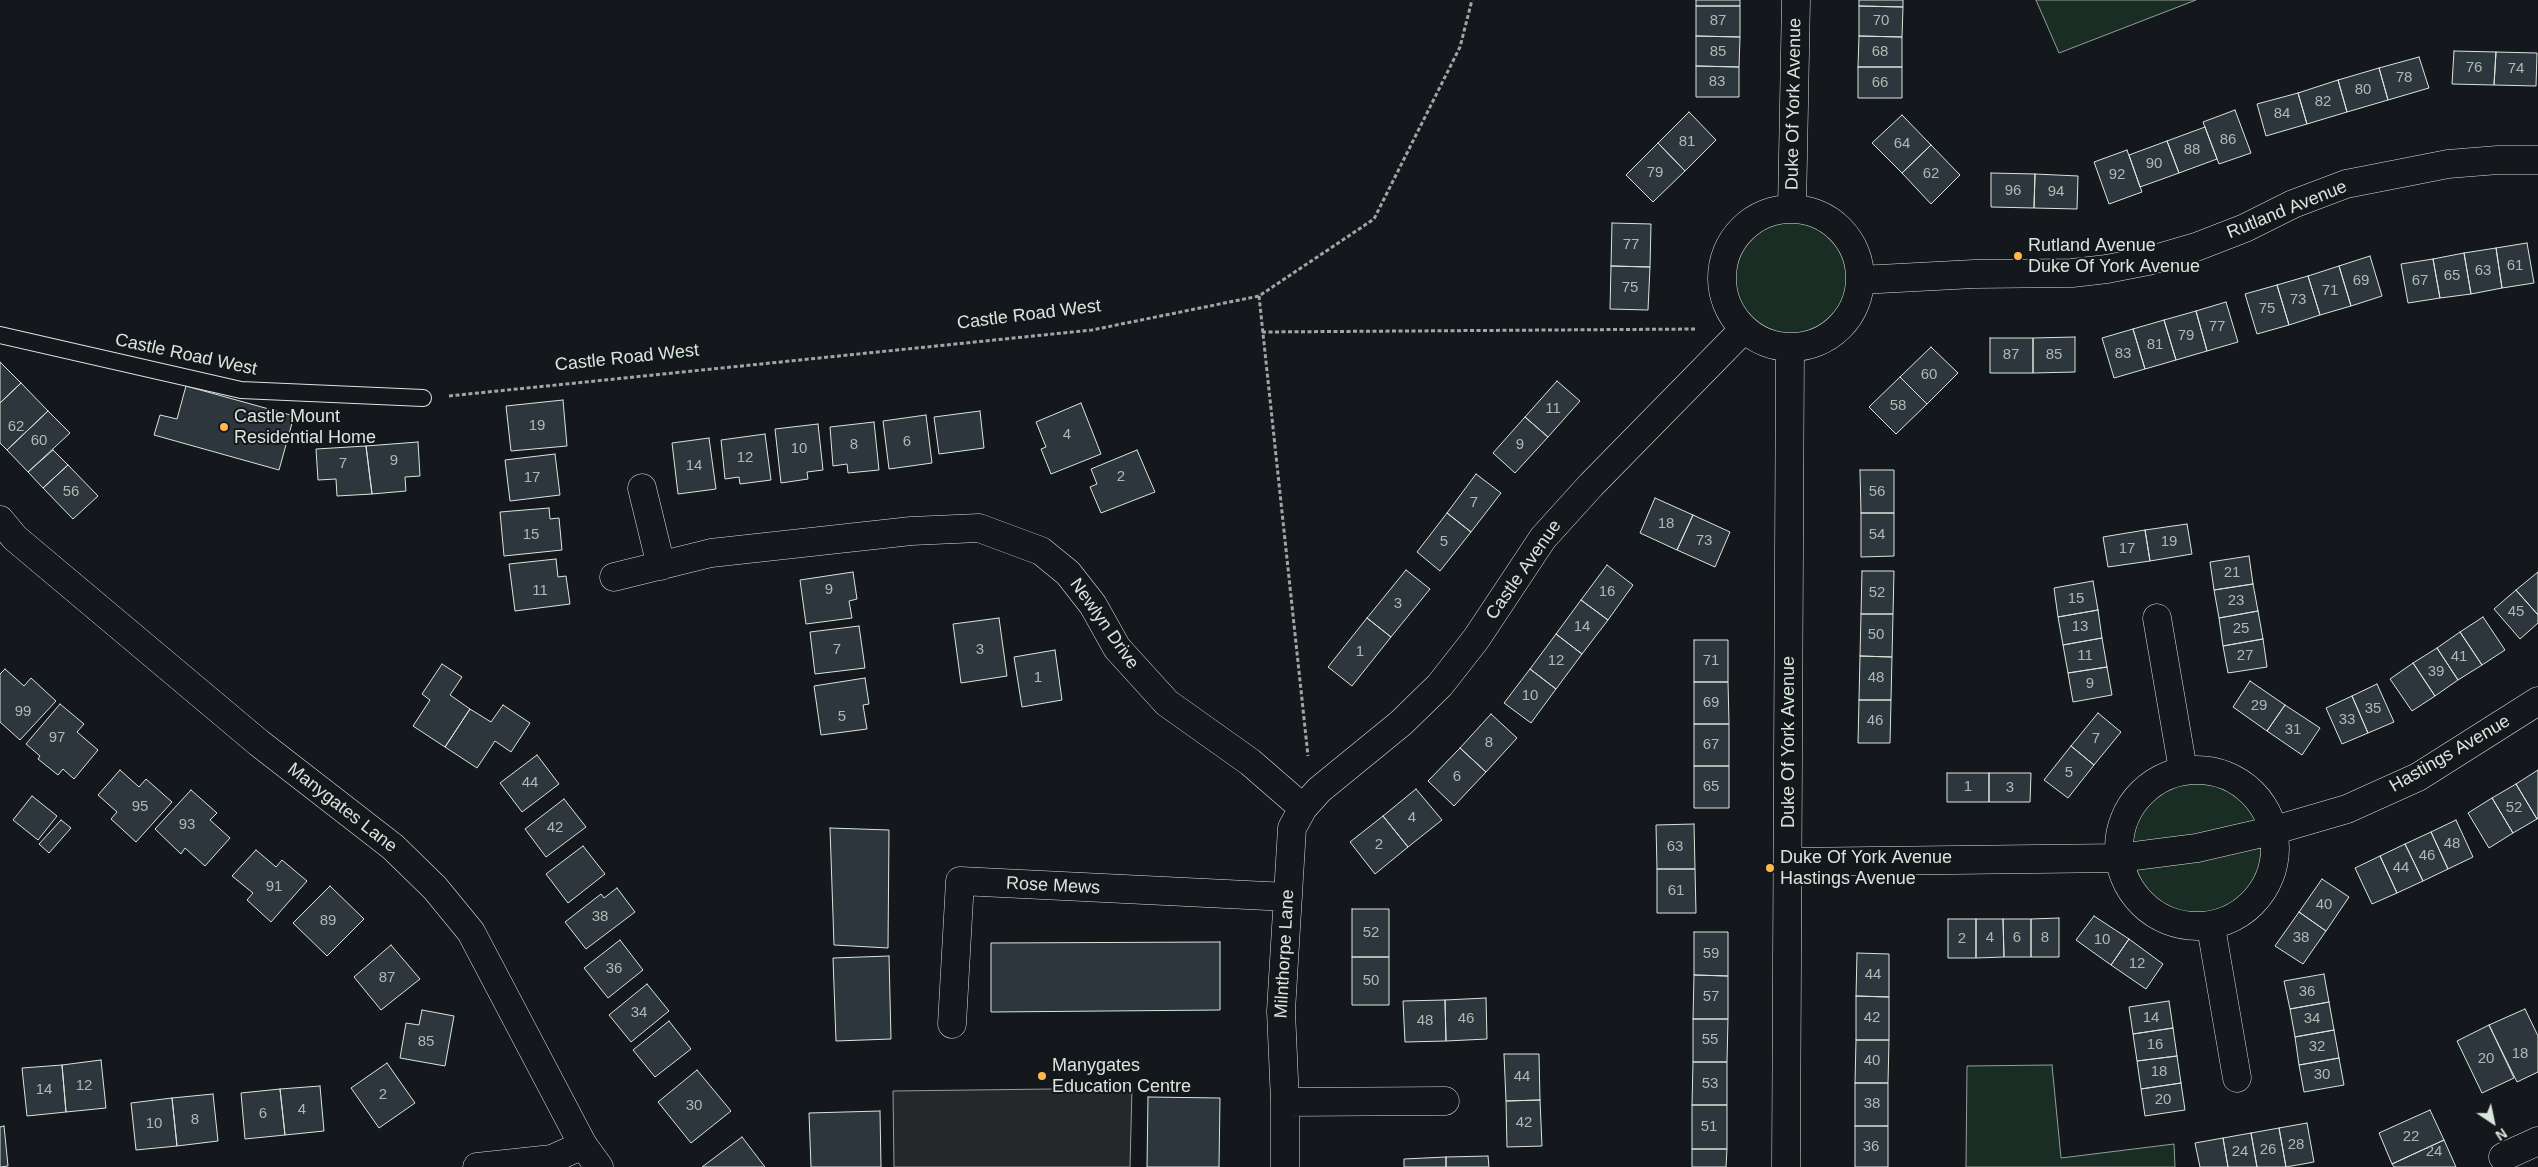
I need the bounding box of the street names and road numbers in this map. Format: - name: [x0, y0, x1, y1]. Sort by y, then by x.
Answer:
- street label: Duke Of York Avenue: [1782, 18, 1806, 190]
- street label: Rutland Avenue: [2224, 176, 2350, 244]
- street label: Castle Road West: [956, 295, 1102, 335]
- street label: Castle Road West: [113, 329, 259, 381]
- street label: Castle Road West: [554, 340, 700, 376]
- street label: Castle Avenue: [1482, 516, 1566, 624]
- street label: Newlyn Drive: [1065, 574, 1143, 674]
- street label: Duke Of York Avenue: [1778, 656, 1800, 828]
- street label: Hastings Avenue: [2386, 711, 2514, 797]
- street label: Manygates Lane: [283, 759, 401, 857]
- street label: Rose Mews: [1005, 873, 1101, 899]
- street label: Milnthorpe Lane: [1271, 889, 1299, 1019]

